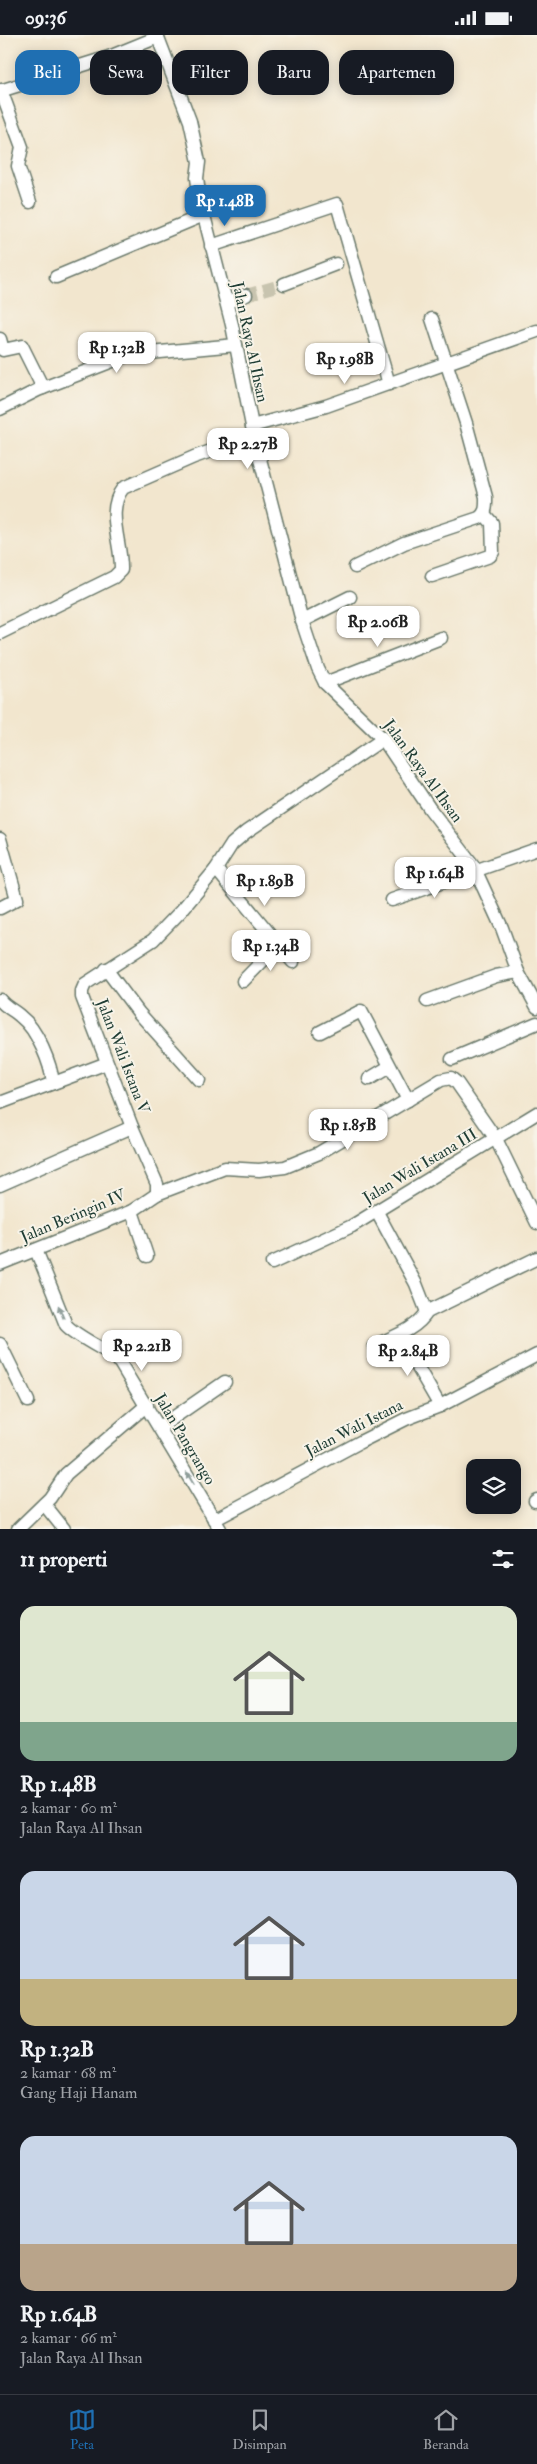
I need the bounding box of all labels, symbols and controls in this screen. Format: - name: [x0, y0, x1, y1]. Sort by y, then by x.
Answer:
- text: 09:36: [25, 6, 66, 30]
- chip: Beli: [15, 50, 80, 95]
- chip: Sewa: [90, 50, 162, 95]
- chip: Filter: [172, 50, 248, 95]
- chip: Baru: [258, 50, 329, 95]
- chip: Apartemen: [339, 50, 454, 95]
- pin: Rp 1.48B: [173, 185, 277, 227]
- text: Rp 1.48B: [196, 191, 254, 211]
- street label: Jalan Raya Al Ihsan: [226, 279, 273, 404]
- pin: Rp 1.32B: [65, 331, 169, 374]
- text: Rp 1.32B: [89, 338, 145, 358]
- pin: Rp 1.98B: [293, 343, 397, 385]
- text: Rp 1.98B: [316, 349, 374, 369]
- pin: Rp 2.27B: [196, 427, 300, 470]
- text: Rp 2.27B: [218, 434, 278, 454]
- pin: Rp 2.06B: [326, 605, 430, 648]
- text: Rp 2.06B: [348, 612, 408, 632]
- street label: Jalan Raya Al Ihsan: [377, 715, 467, 827]
- pin: Rp 1.64B: [383, 857, 487, 899]
- text: Rp 1.64B: [406, 863, 464, 883]
- pin: Rp 1.89B: [213, 865, 317, 907]
- text: Rp 1.89B: [236, 871, 294, 891]
- pin: Rp 1.34B: [219, 929, 323, 972]
- text: Rp 1.34B: [243, 936, 299, 956]
- street label: Jalan Wali Istana V: [91, 995, 154, 1117]
- pin: Rp 1.85B: [296, 1109, 400, 1151]
- text: Rp 1.85B: [320, 1115, 376, 1135]
- street label: Jalan Wali Istana III: [358, 1124, 481, 1209]
- street label: Jalan Beringin IV: [17, 1185, 130, 1248]
- one-way arrow: [57, 1304, 65, 1319]
- pin: Rp 2.21B: [90, 1329, 194, 1372]
- pin: Rp 2.84B: [356, 1335, 460, 1377]
- text: Rp 2.21B: [113, 1336, 171, 1356]
- text: Rp 2.84B: [378, 1341, 438, 1361]
- street label: Jalan Pangrango: [149, 1389, 220, 1489]
- street label: Jalan Wali Istana: [301, 1395, 407, 1462]
- map controls: [466, 1459, 521, 1514]
- button: layers: [466, 1459, 521, 1514]
- one-way arrow: [186, 1471, 194, 1485]
- icon: filters: [489, 1545, 517, 1573]
- text: 11 properti: [20, 1546, 107, 1573]
- icon: home: [224, 1638, 314, 1728]
- text: Rp 1.48B: [20, 1771, 97, 1798]
- text: 2 kamar · 60 m²: [20, 1798, 117, 1818]
- text: Jalan Raya Al Ihsan: [20, 1818, 143, 1838]
- icon: home: [224, 1903, 314, 1993]
- text: Rp 1.32B: [20, 2036, 94, 2063]
- text: 2 kamar · 68 m²: [20, 2063, 116, 2083]
- text: Gang Haji Hanam: [20, 2083, 137, 2103]
- icon: home: [224, 2168, 314, 2258]
- text: Rp 1.64B: [20, 2301, 97, 2328]
- text: 2 kamar · 66 m²: [20, 2328, 117, 2348]
- text: Jalan Raya Al Ihsan: [20, 2348, 143, 2368]
- tab: Peta: [68, 2406, 96, 2453]
- tab: Disimpan: [232, 2406, 287, 2453]
- tab: Beranda: [423, 2406, 469, 2453]

